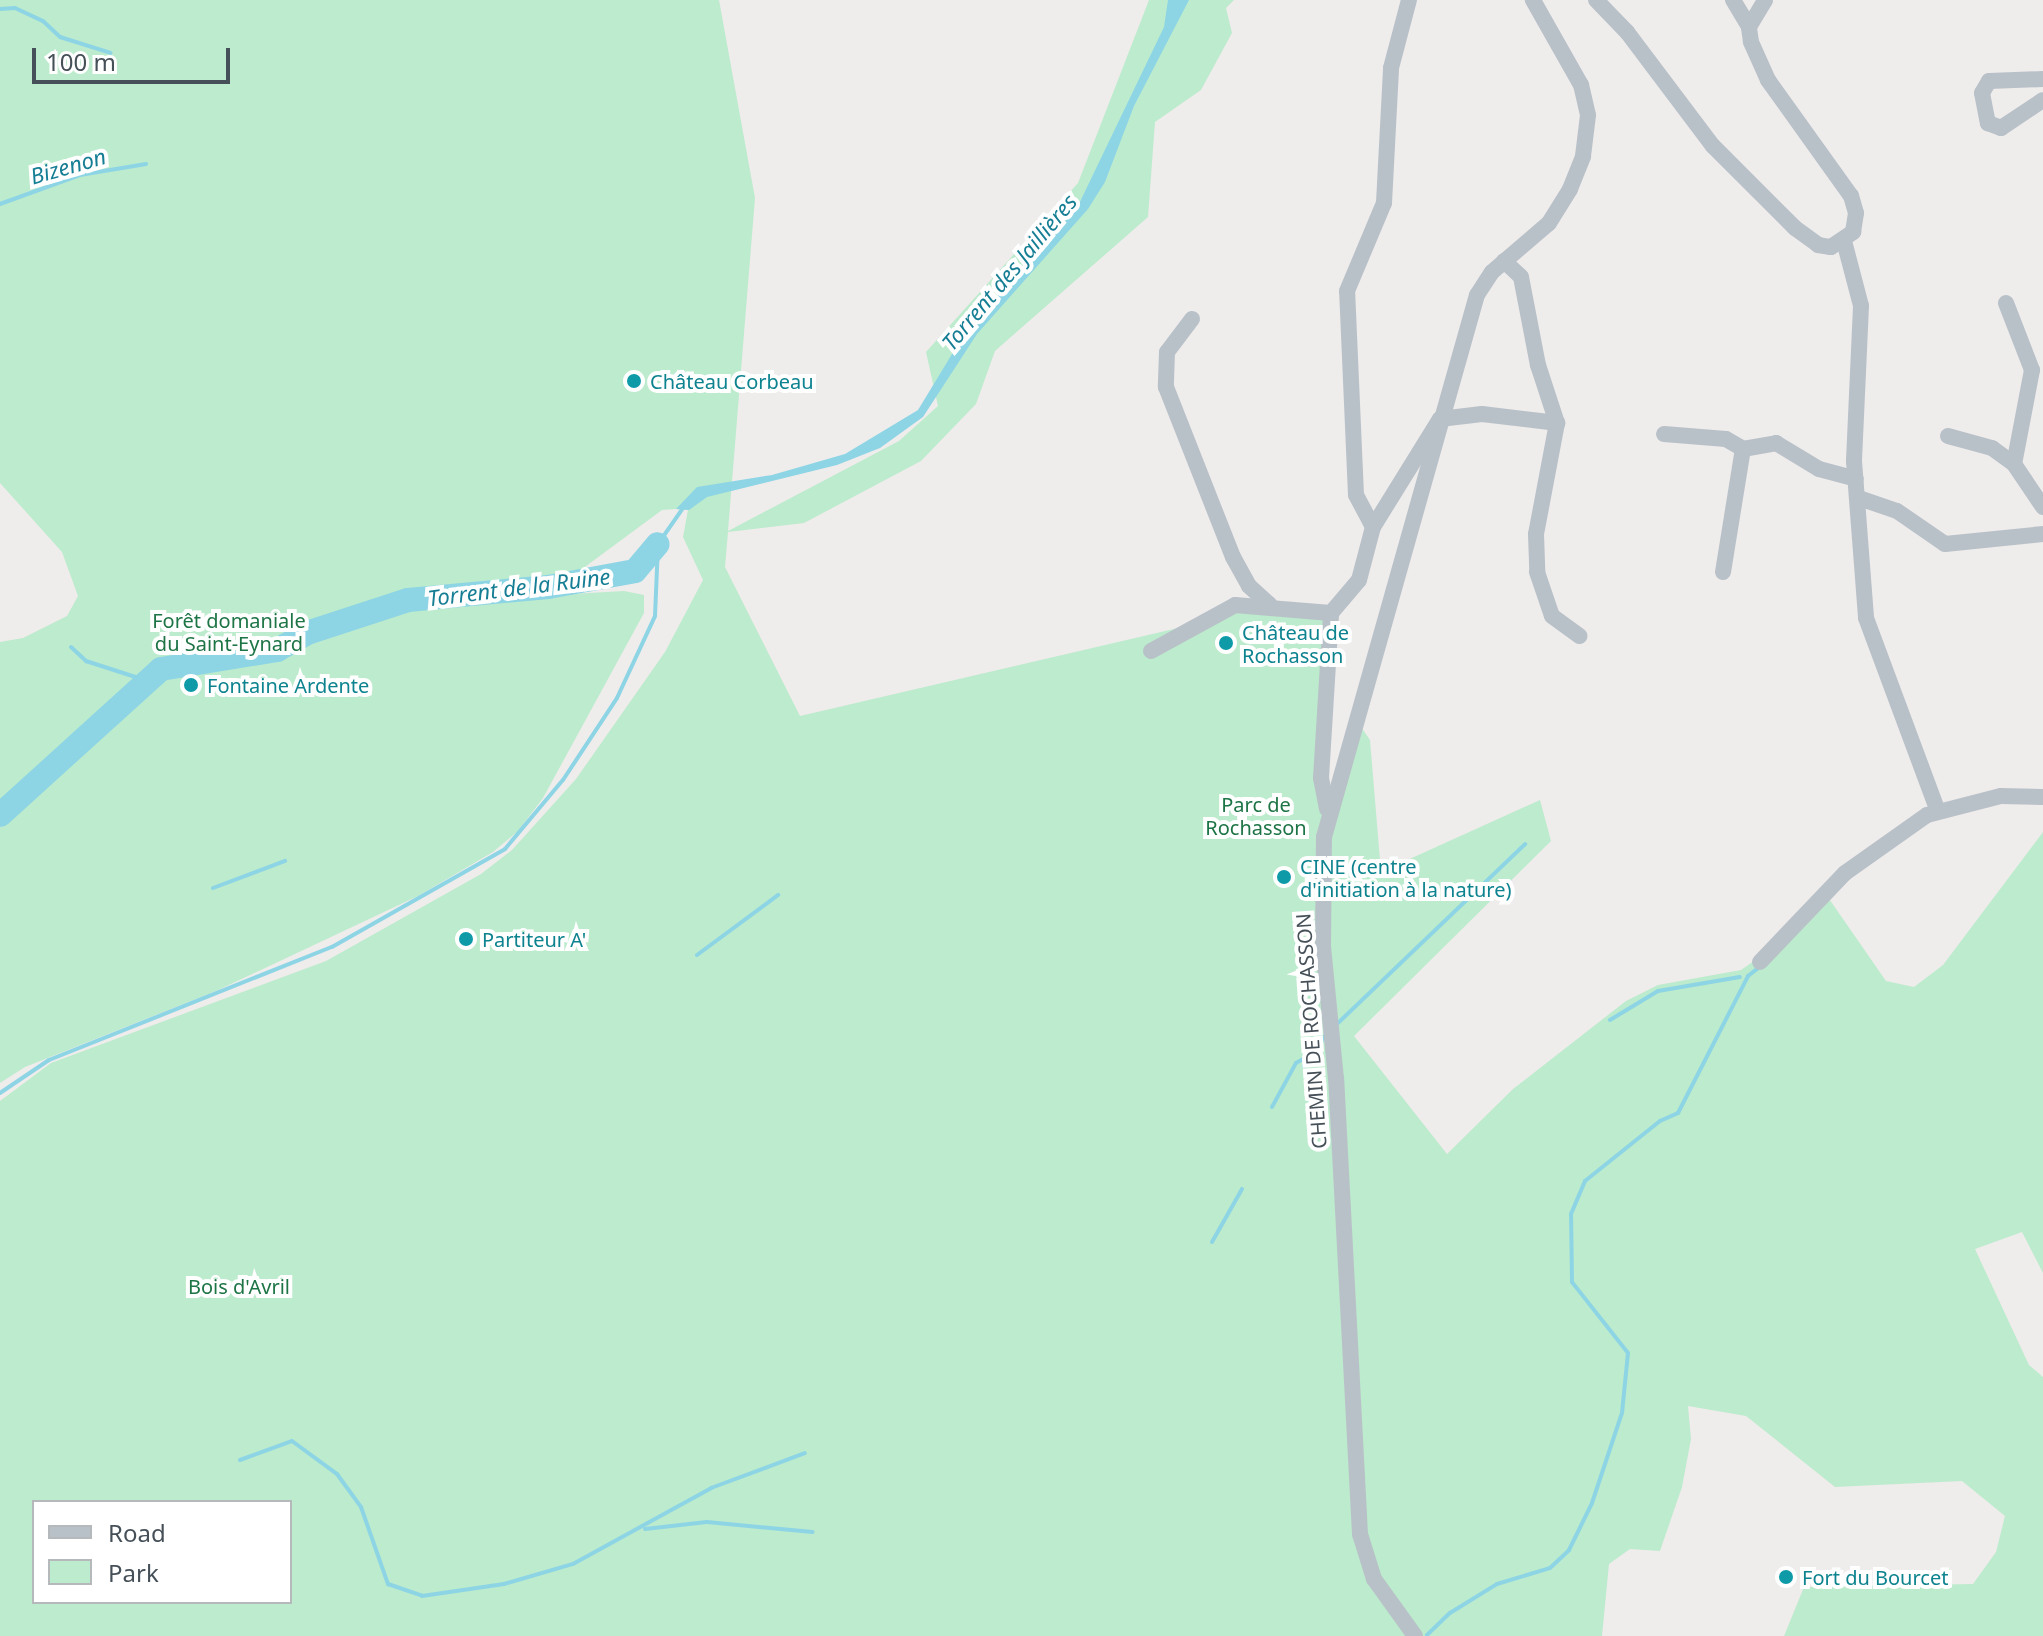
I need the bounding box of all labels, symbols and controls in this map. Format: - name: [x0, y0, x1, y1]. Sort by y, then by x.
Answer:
- scale bar: [36, 32, 234, 82]
- text: 100 m: [46, 45, 116, 78]
- water label: Bizenon: [27, 143, 109, 189]
- water label: Torrent des Jaillières: [936, 189, 1082, 355]
- place label: Château Corbeau: [650, 369, 814, 393]
- marker: Château Corbeau: [625, 372, 643, 390]
- water label: Torrent de la Ruine: [426, 563, 612, 611]
- park label: Forêt domaniale du Saint-Eynard: [152, 609, 306, 656]
- place label: Château de Rochasson: [1242, 620, 1349, 667]
- marker: Château de Rochasson: [1217, 634, 1235, 652]
- place label: Fontaine Ardente: [207, 673, 369, 697]
- marker: Fontaine Ardente: [182, 676, 200, 694]
- park label: Parc de Rochasson: [1205, 793, 1307, 840]
- place label: CINE (centre d'initiation à la nature): [1300, 854, 1511, 901]
- marker: CINE (centre d'initiation à la nature): [1275, 868, 1293, 886]
- street label: CHEMIN DE ROCHASSON: [1291, 913, 1331, 1149]
- place label: Partiteur A': [482, 927, 586, 951]
- marker: Partiteur A': [457, 930, 475, 948]
- park label: Bois d'Avril: [188, 1274, 290, 1298]
- legend: [32, 1500, 292, 1604]
- text: Road: [108, 1516, 166, 1549]
- text: Park: [108, 1556, 159, 1589]
- place label: Fort du Bourcet: [1802, 1565, 1948, 1589]
- marker: Fort du Bourcet: [1777, 1568, 1795, 1586]

